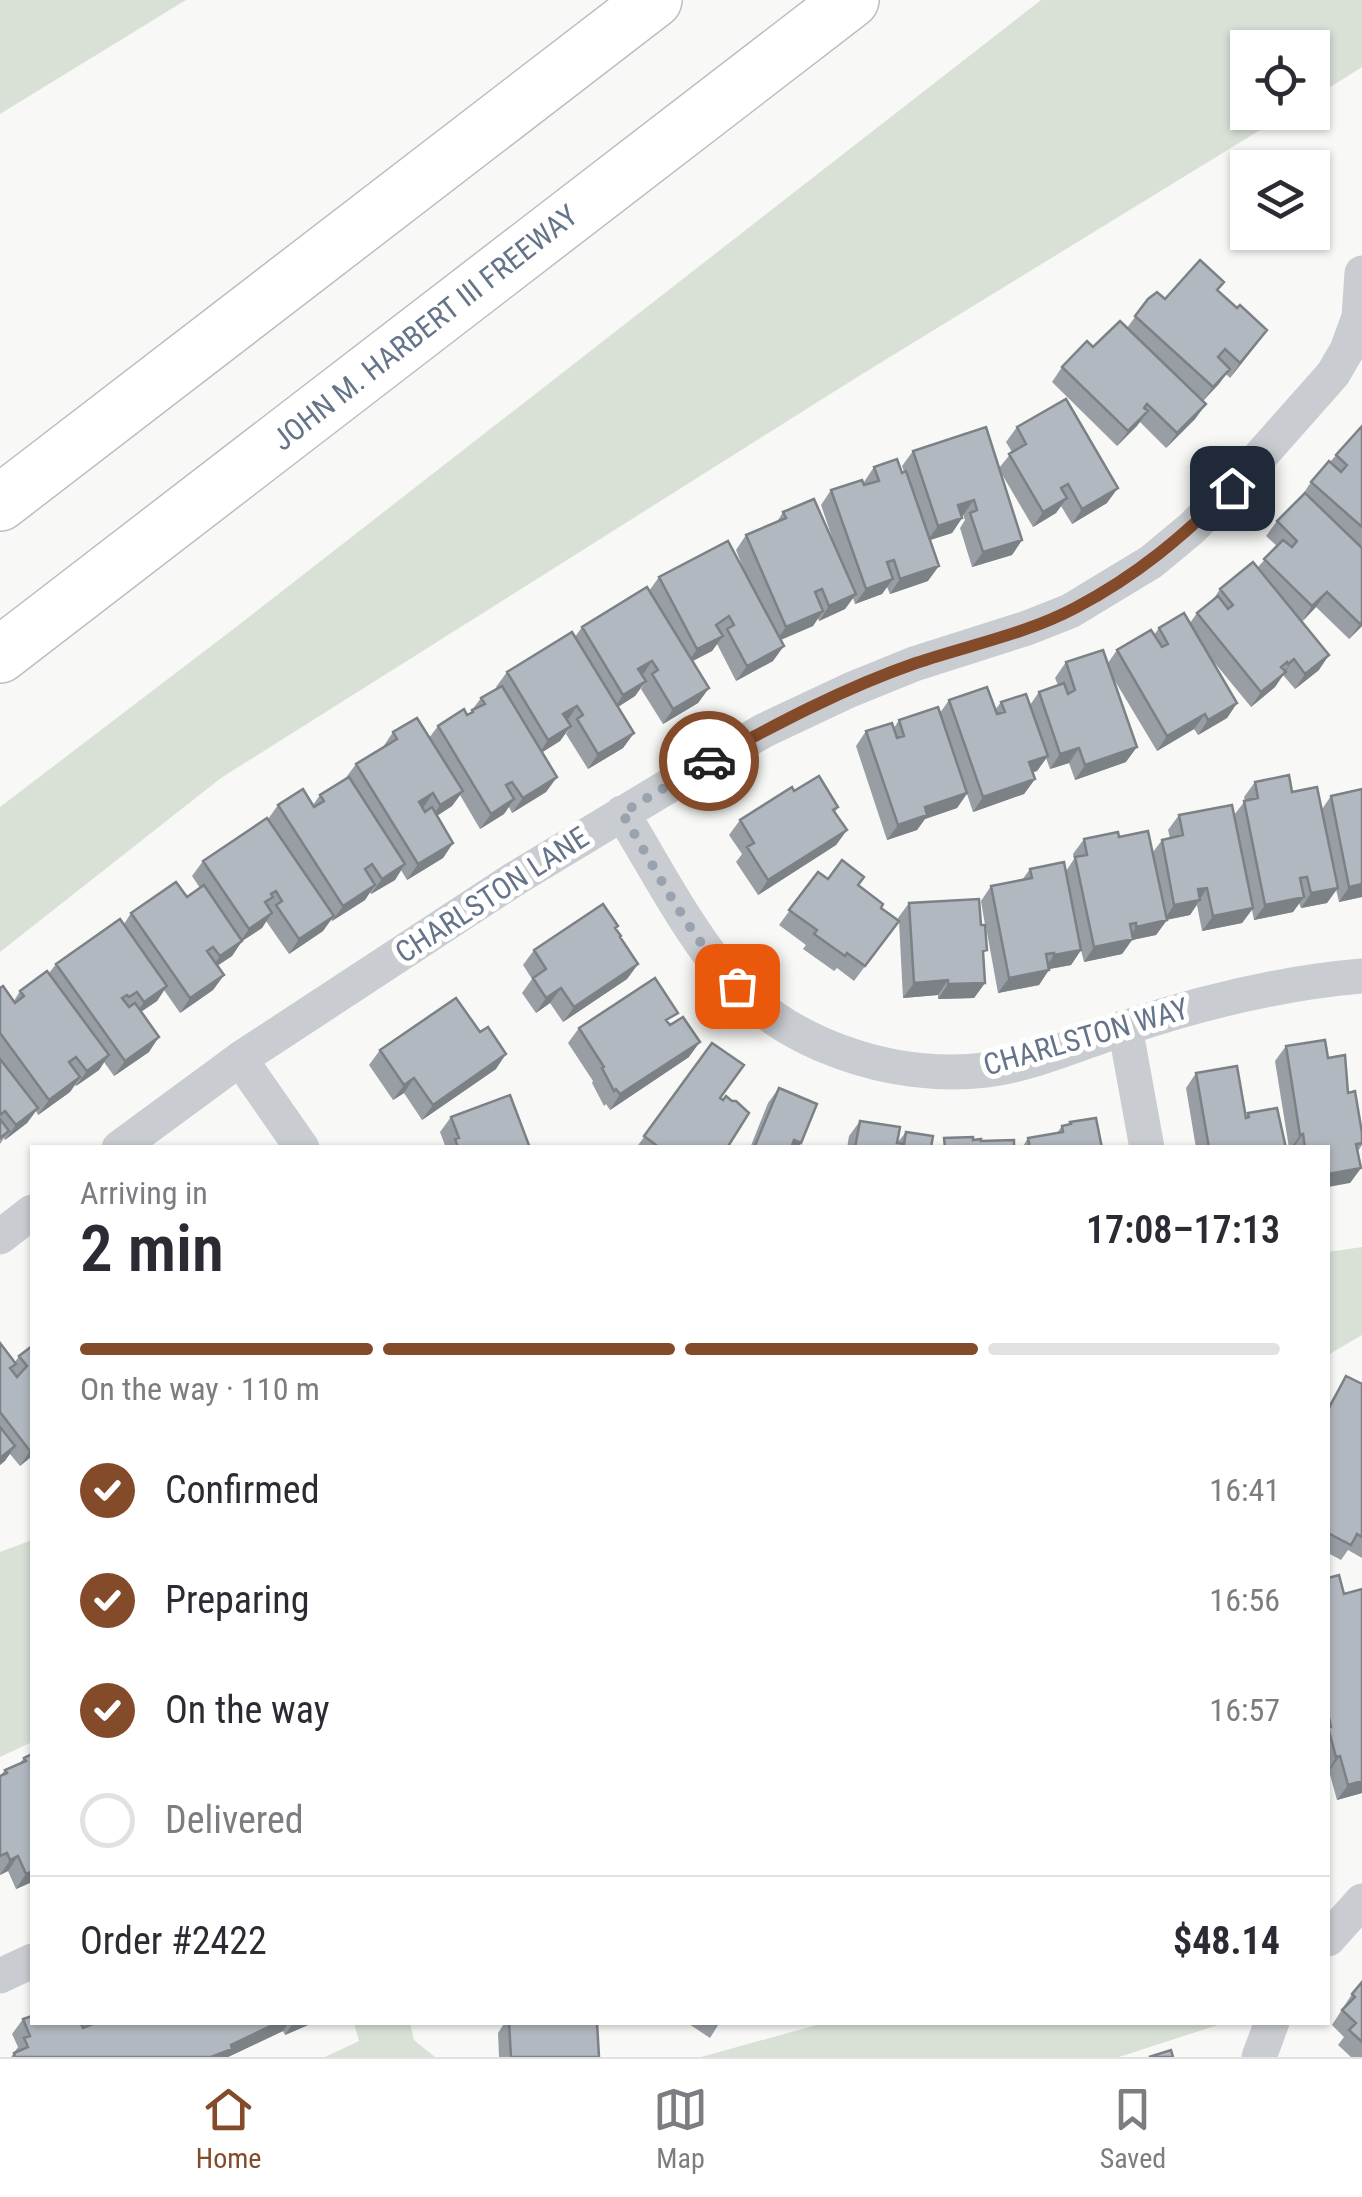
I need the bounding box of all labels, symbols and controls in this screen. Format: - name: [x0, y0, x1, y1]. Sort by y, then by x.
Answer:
- map controls: [1230, 30, 1330, 250]
- button: locate: [1230, 30, 1330, 130]
- button: layers: [1230, 150, 1330, 250]
- street label: JOHN M. HARBERT III FREEWAY: [265, 197, 584, 458]
- pin: [1190, 446, 1275, 531]
- icon: home: [1205, 461, 1260, 516]
- courier: [659, 711, 759, 811]
- icon: car: [682, 734, 737, 789]
- street label: CHARLSTON LANE: [389, 819, 595, 970]
- pin: [695, 944, 780, 1029]
- icon: bag: [710, 959, 765, 1014]
- street label: CHARLSTON WAY: [979, 990, 1193, 1082]
- text: Arriving in: [80, 1174, 208, 1212]
- text: 17:08–17:13: [1086, 1208, 1280, 1252]
- text: 2 min: [80, 1211, 224, 1287]
- text: On the way · 110 m: [80, 1370, 320, 1408]
- icon: check: [80, 1463, 135, 1518]
- text: Confirmed: [165, 1468, 320, 1512]
- text: 16:41: [1209, 1471, 1280, 1509]
- icon: check: [80, 1573, 135, 1628]
- text: Preparing: [165, 1578, 310, 1622]
- text: 16:56: [1209, 1581, 1280, 1619]
- icon: check: [80, 1683, 135, 1738]
- text: On the way: [165, 1688, 330, 1732]
- text: 16:57: [1209, 1691, 1280, 1729]
- text: Delivered: [165, 1798, 304, 1842]
- text: Order #2422: [80, 1919, 267, 1963]
- text: $48.14: [1173, 1919, 1280, 1963]
- tab: Home: [196, 2082, 261, 2175]
- tab: Map: [653, 2082, 708, 2175]
- tab: Saved: [1100, 2082, 1166, 2175]

